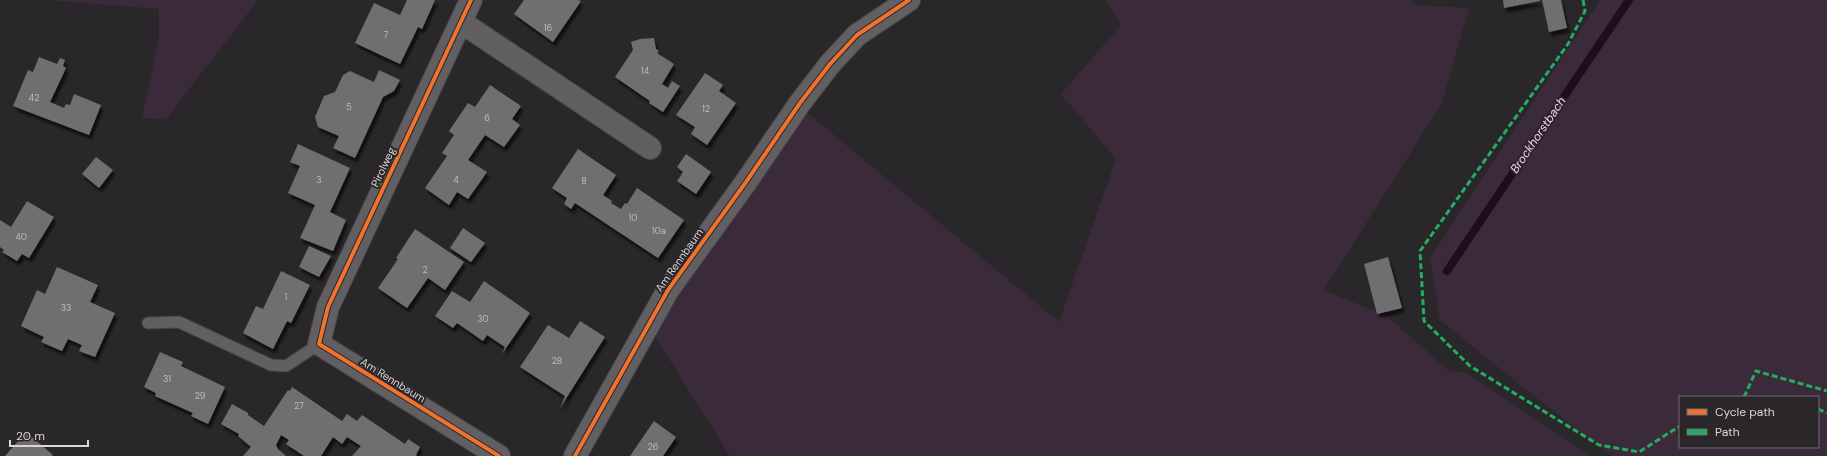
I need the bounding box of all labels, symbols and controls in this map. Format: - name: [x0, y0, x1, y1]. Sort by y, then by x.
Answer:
- house number: 16: [544, 22, 553, 34]
- house number: 7: [384, 29, 389, 41]
- house number: 14: [641, 65, 650, 77]
- house number: 42: [29, 92, 39, 104]
- water label: Brockhorstbach: [1507, 94, 1569, 176]
- house number: 5: [346, 101, 352, 113]
- house number: 12: [702, 103, 710, 115]
- house number: 6: [484, 112, 490, 124]
- street label: Pirolweg: [368, 145, 398, 189]
- house number: 3: [316, 174, 322, 186]
- house number: 4: [453, 174, 459, 186]
- house number: 8: [581, 175, 587, 187]
- house number: 10: [629, 212, 637, 224]
- house number: 10a: [652, 225, 666, 237]
- street label: Am Rennbaum: [652, 225, 706, 294]
- house number: 40: [15, 231, 27, 243]
- house number: 2: [422, 264, 428, 276]
- house number: 1: [285, 291, 288, 303]
- house number: 33: [61, 302, 71, 314]
- house number: 30: [477, 313, 489, 325]
- street label: Am Rennbaum: [358, 354, 428, 406]
- house number: 28: [552, 355, 562, 367]
- house number: 31: [163, 373, 171, 385]
- house number: 29: [195, 390, 206, 402]
- legend: [1679, 396, 1819, 448]
- house number: 27: [294, 400, 304, 412]
- text: Cycle path: [1715, 404, 1775, 420]
- scale bar: [10, 422, 88, 448]
- text: Path: [1715, 424, 1740, 440]
- text: 20 m: [16, 428, 45, 444]
- house number: 26: [648, 441, 659, 453]

